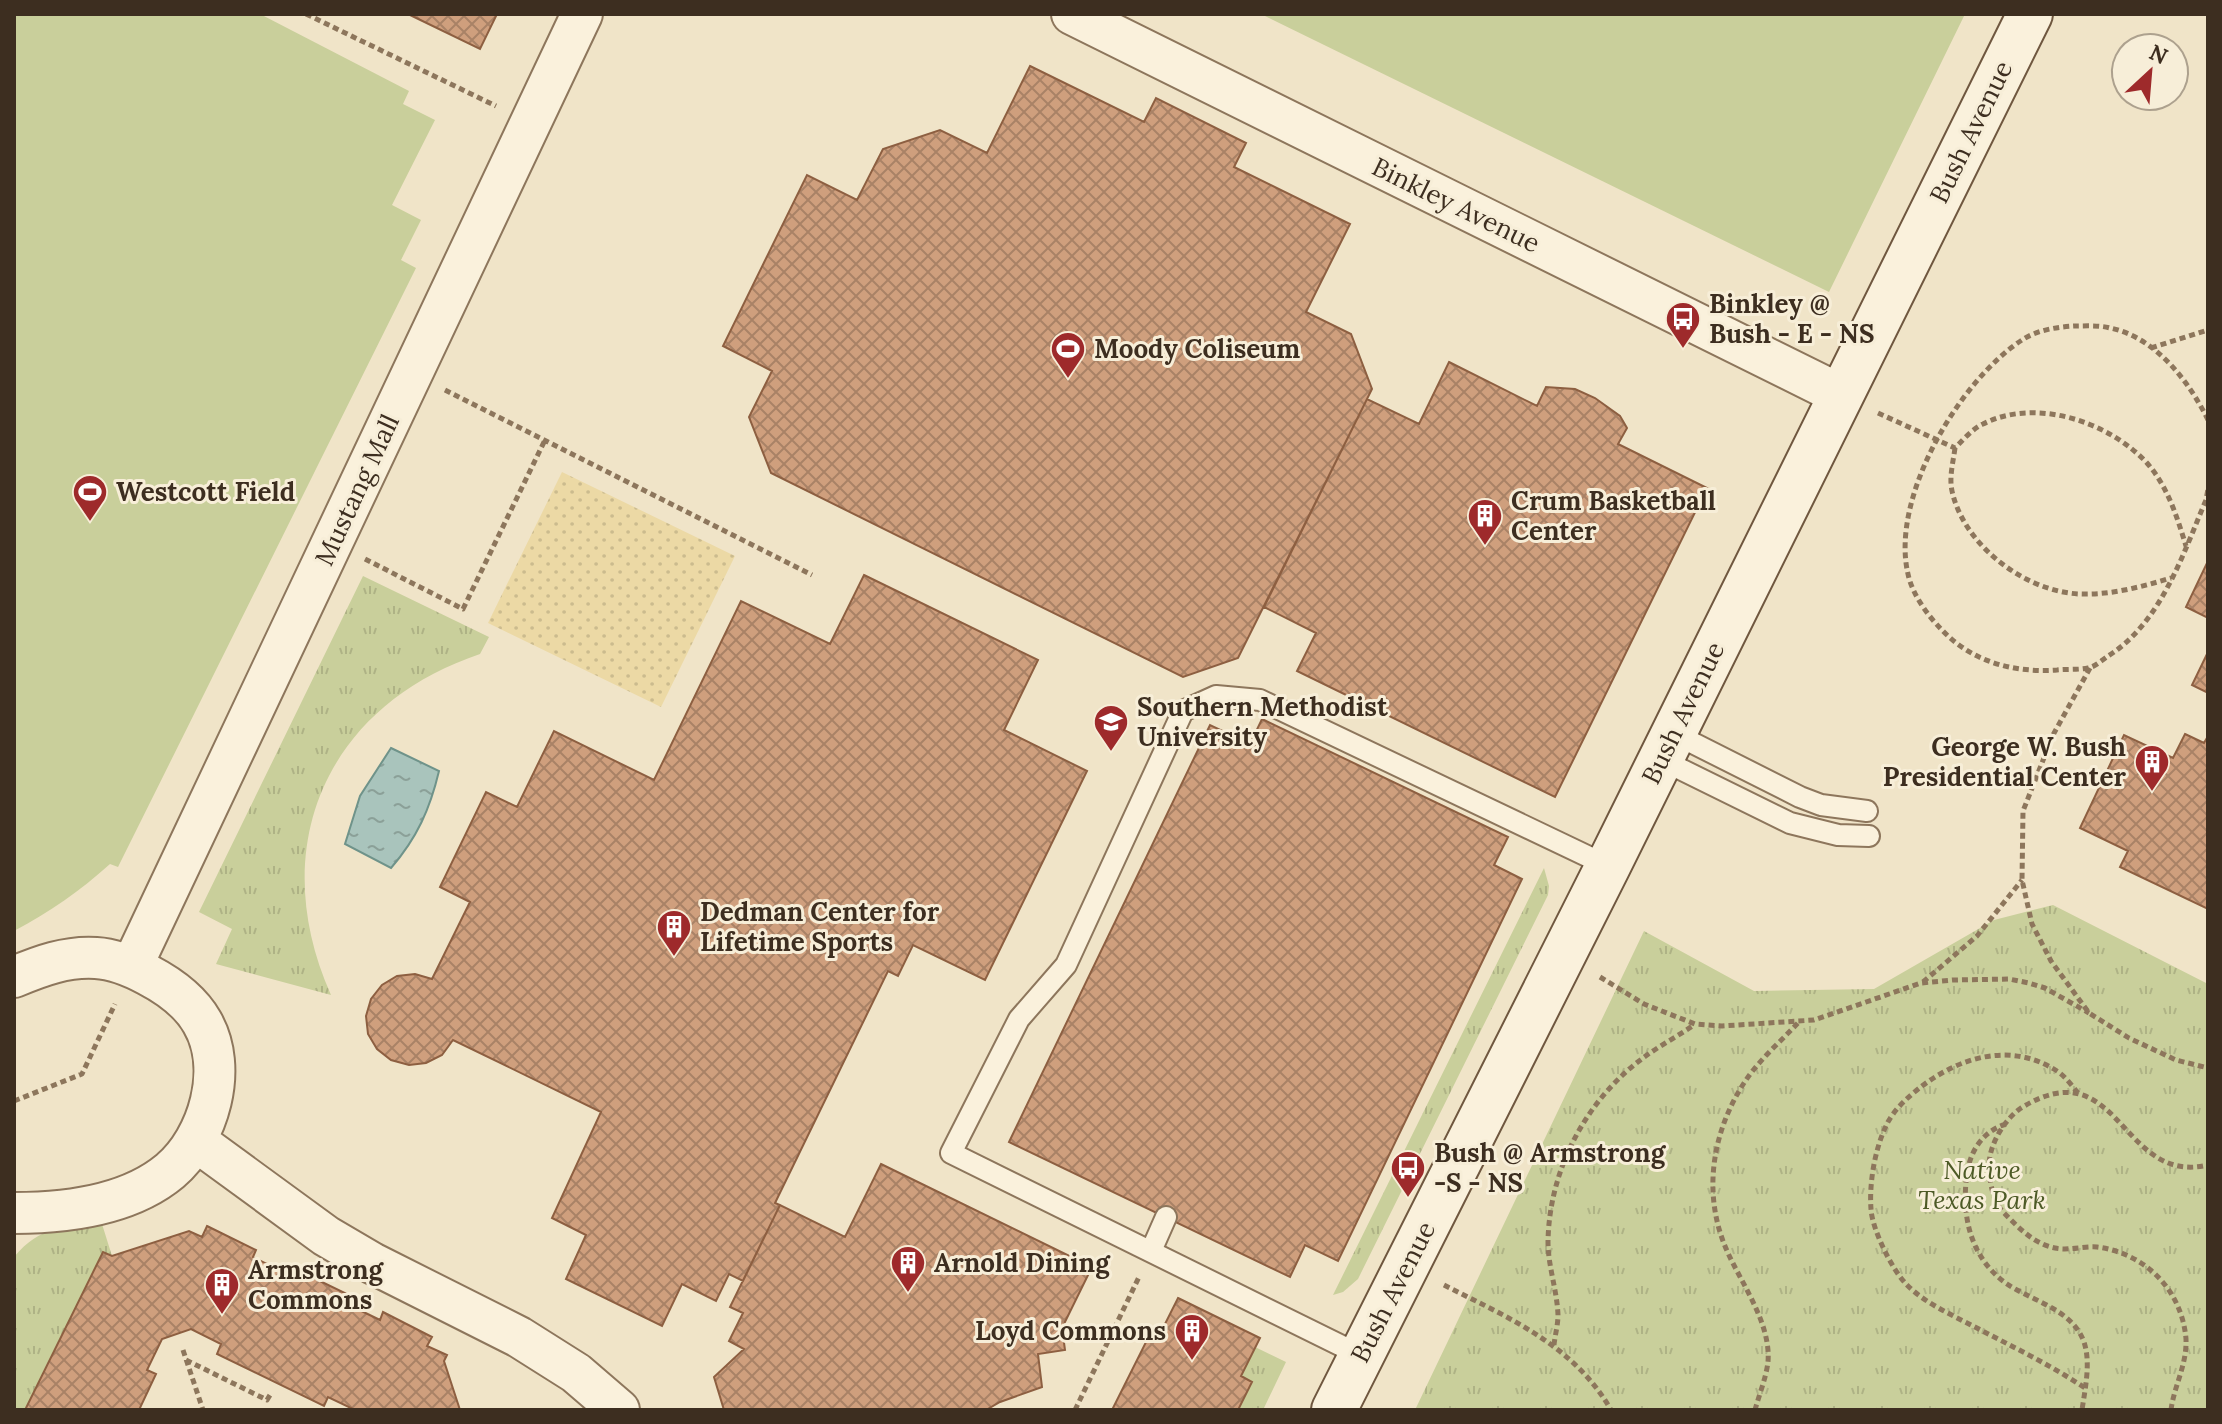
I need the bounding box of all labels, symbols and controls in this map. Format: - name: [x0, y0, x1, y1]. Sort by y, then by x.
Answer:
- north arrow: [2110, 32, 2190, 112]
- text: N: [2145, 38, 2173, 70]
- street label: Bush Avenue: [1922, 55, 2019, 208]
- street label: Binkley Avenue: [1367, 150, 1546, 259]
- place label: Binkley @ Bush - E - NS: [1709, 287, 1875, 350]
- bus stop icon: Binkley @ Bush - E - NS: [1664, 300, 1702, 350]
- sports icon: Moody Coliseum: [1049, 330, 1087, 380]
- place label: Moody Coliseum: [1094, 332, 1300, 365]
- street label: Mustang Mall: [307, 409, 406, 571]
- sports icon: Westcott Field: [71, 473, 109, 523]
- place label: Westcott Field: [116, 475, 295, 508]
- place label: Crum Basketball Center: [1511, 484, 1716, 547]
- building icon: Crum Basketball Center: [1466, 497, 1504, 547]
- street label: Bush Avenue: [1634, 636, 1731, 789]
- place label: Southern Methodist University: [1137, 690, 1389, 753]
- school or university icon: Southern Methodist University: [1092, 703, 1130, 753]
- place label: George W. Bush Presidential Center: [1883, 730, 2127, 793]
- building icon: George W. Bush Presidential Center: [2133, 743, 2171, 793]
- place label: Dedman Center for Lifetime Sports: [700, 895, 940, 958]
- building icon: Dedman Center for Lifetime Sports: [655, 908, 693, 958]
- place label: Bush @ Armstrong -S - NS: [1434, 1136, 1667, 1199]
- bus stop icon: Bush @ Armstrong -S - NS: [1389, 1149, 1427, 1199]
- park label: Native Texas Park: [1918, 1153, 2046, 1216]
- street label: Bush Avenue: [1343, 1216, 1442, 1368]
- building icon: Arnold Dining: [889, 1244, 927, 1294]
- place label: Arnold Dining: [934, 1246, 1111, 1279]
- place label: Armstrong Commons: [248, 1253, 385, 1316]
- building icon: Armstrong Commons: [203, 1266, 241, 1316]
- building icon: Loyd Commons: [1173, 1312, 1211, 1362]
- place label: Loyd Commons: [975, 1314, 1166, 1347]

